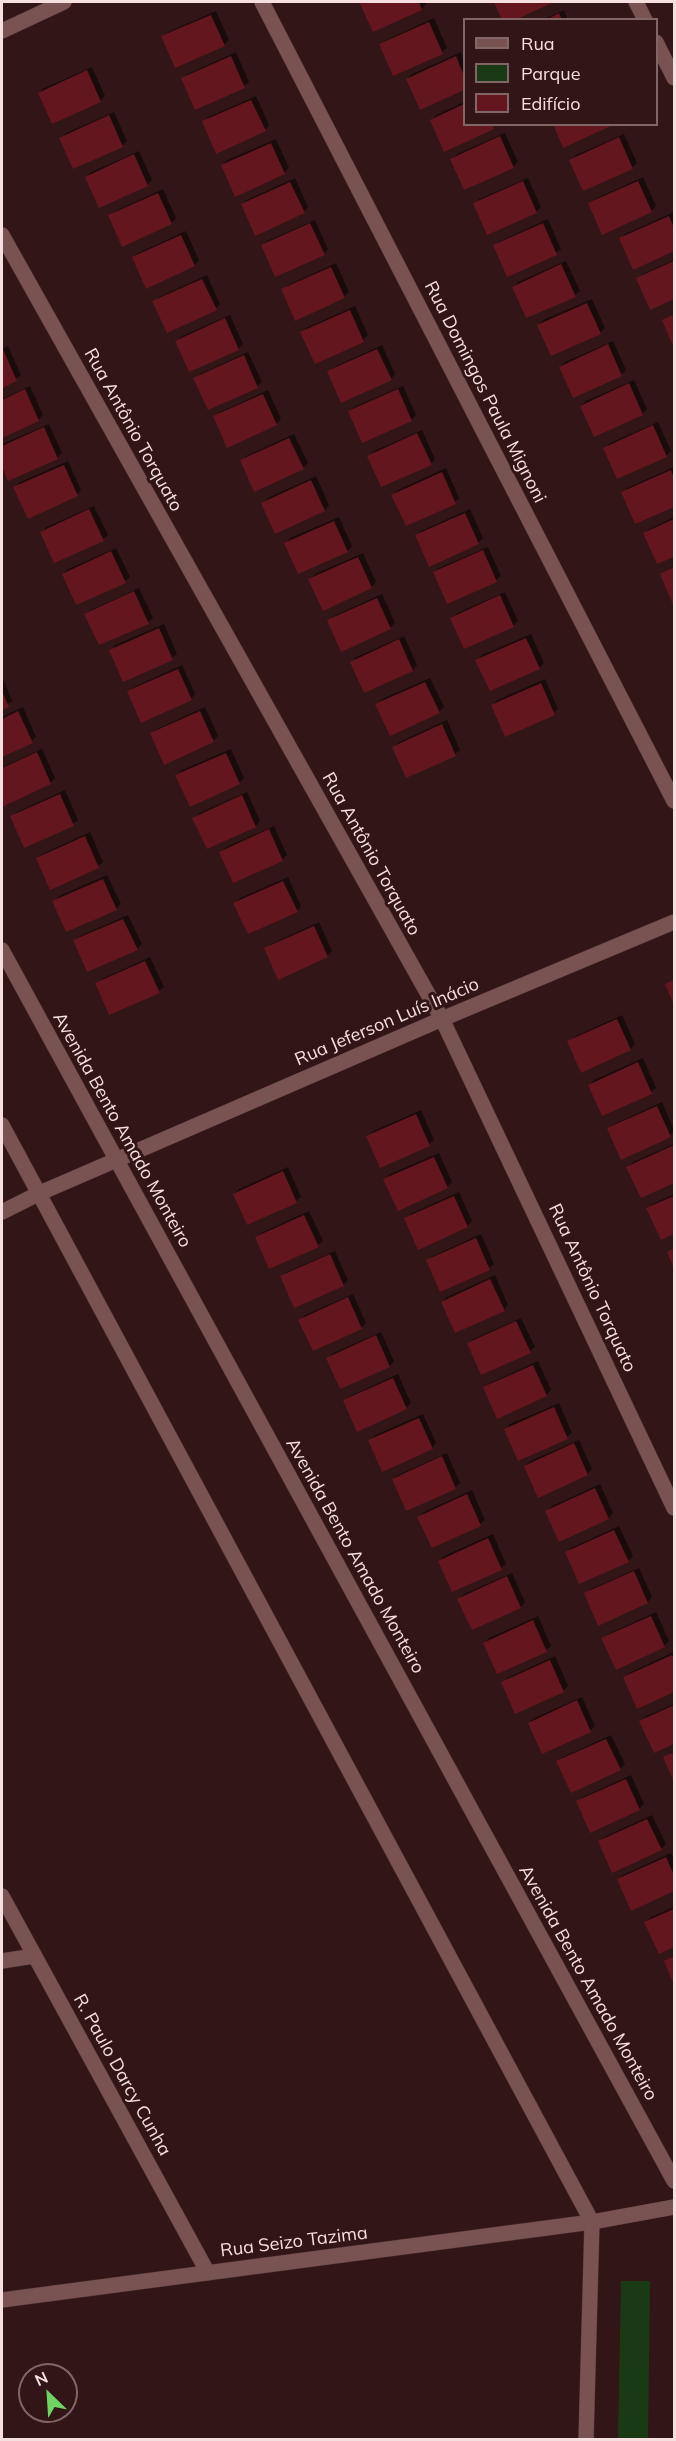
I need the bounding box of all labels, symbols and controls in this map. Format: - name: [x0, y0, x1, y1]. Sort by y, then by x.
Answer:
- legend: [463, 18, 658, 126]
- text: Rua: [521, 32, 555, 55]
- text: Parque: [521, 62, 580, 85]
- text: Edifício: [521, 92, 580, 115]
- street label: Rua Domingos Paula Mignoni: [420, 278, 550, 506]
- street label: Rua Antônio Torquato: [79, 345, 187, 515]
- street label: Rua Antônio Torquato: [317, 769, 425, 939]
- street label: Rua Jeferson Luís Inácio: [292, 973, 482, 1071]
- street label: Avenida Bento Amado Monteiro: [48, 1009, 196, 1251]
- street label: Rua Antônio Torquato: [544, 1200, 640, 1376]
- street label: Avenida Bento Amado Monteiro: [281, 1435, 429, 1677]
- street label: Avenida Bento Amado Monteiro: [514, 1862, 662, 2104]
- street label: R. Paulo Darcy Cunha: [69, 1990, 175, 2160]
- street label: Rua Seizo Tazima: [219, 2222, 369, 2262]
- north arrow: [18, 2363, 78, 2423]
- text: N: [32, 2367, 51, 2390]

